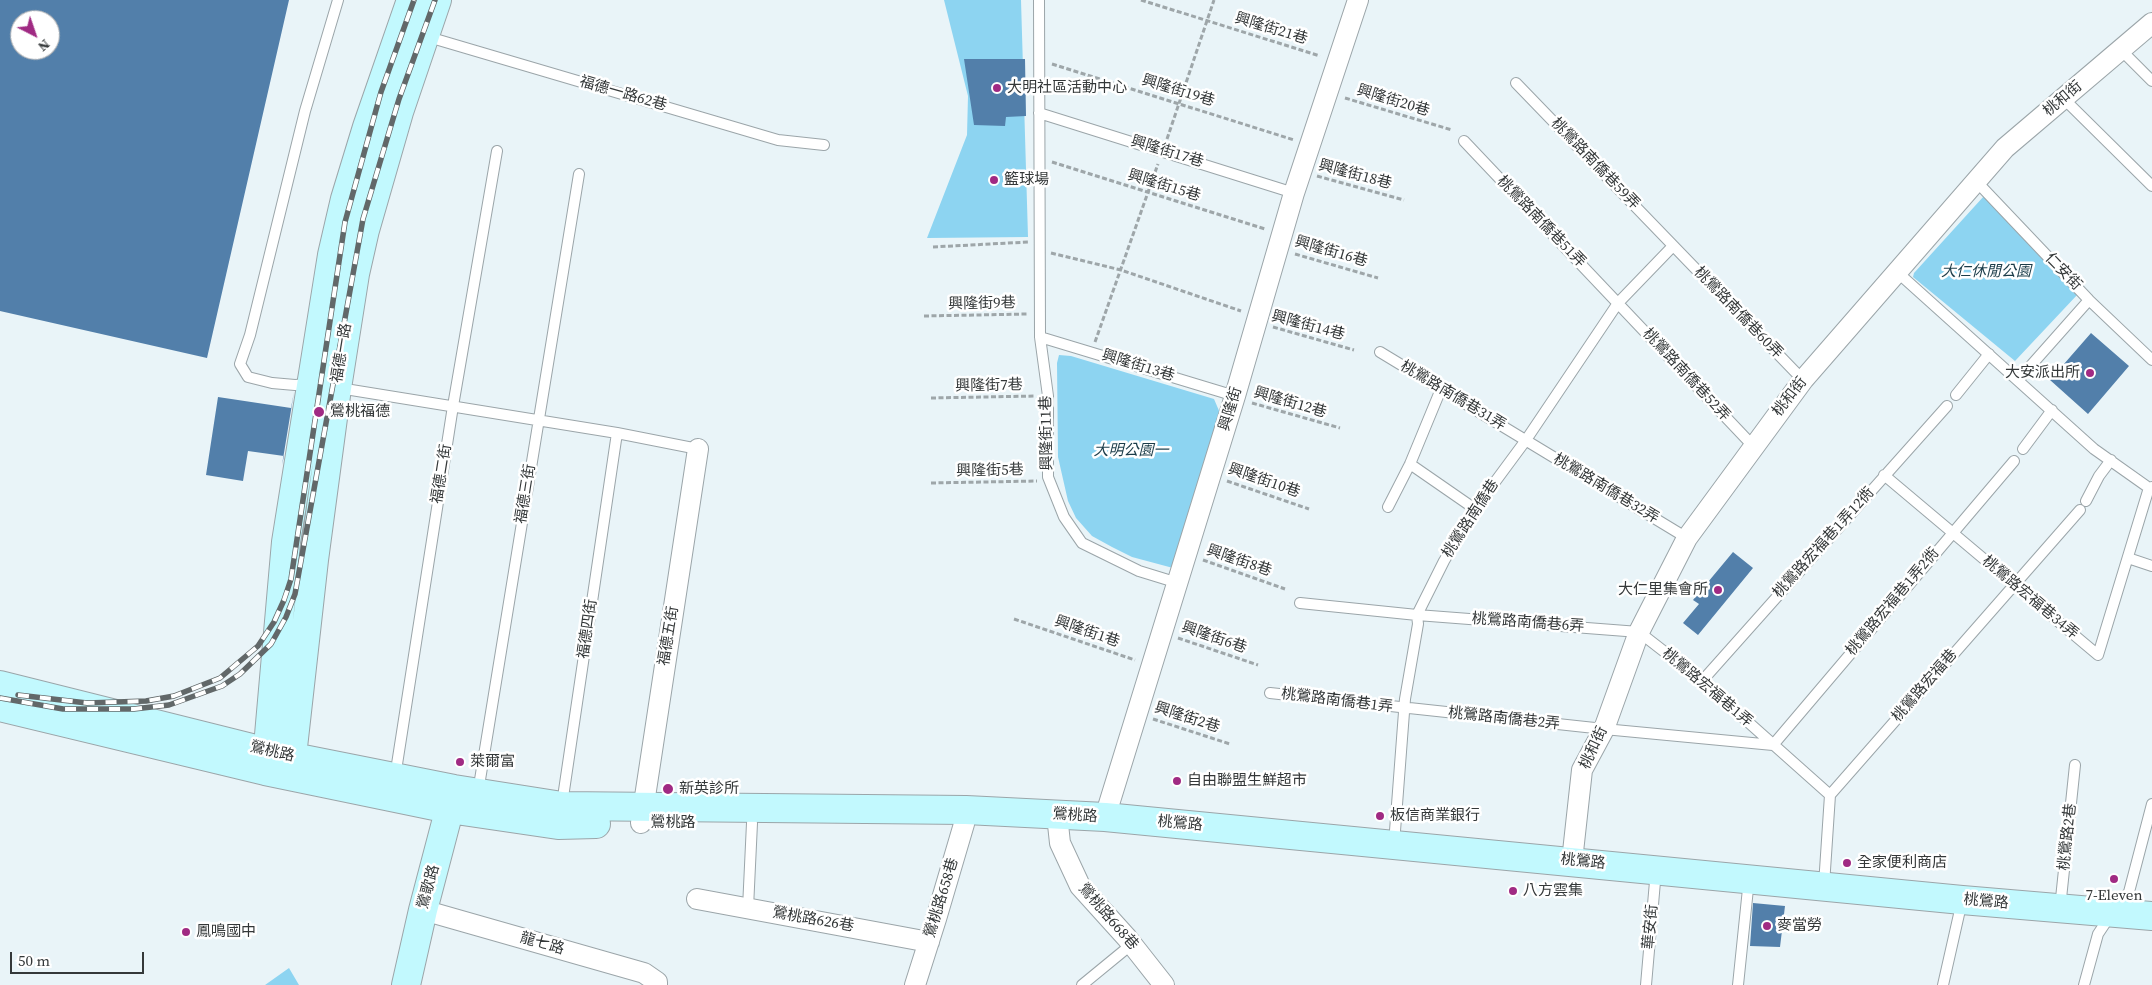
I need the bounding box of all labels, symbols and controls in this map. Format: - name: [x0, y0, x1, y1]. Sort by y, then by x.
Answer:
- street label: 興隆街21巷: [1233, 9, 1309, 49]
- north arrow: [10, 10, 60, 60]
- text: N: [34, 35, 55, 56]
- street label: 興隆街19巷: [1140, 71, 1216, 111]
- street label: 福德一路62巷: [577, 73, 669, 115]
- street label: 桃和街: [2040, 78, 2086, 120]
- place label: 大明社區活動中心: [1007, 79, 1127, 97]
- street label: 興隆街20巷: [1355, 81, 1431, 121]
- marker: 大明社區活動中心: [991, 82, 1003, 94]
- street label: 桃鶯路南僑巷59弄: [1547, 115, 1643, 213]
- street label: 興隆街17巷: [1129, 132, 1205, 172]
- street label: 興隆街18巷: [1316, 157, 1394, 193]
- street label: 興隆街15巷: [1126, 166, 1202, 206]
- place label: 籃球場: [1004, 171, 1049, 189]
- street label: 桃鶯路南僑巷51弄: [1493, 173, 1589, 271]
- marker: 籃球場: [988, 174, 1000, 186]
- street label: 興隆街16巷: [1292, 233, 1370, 271]
- street label: 仁安街: [2041, 250, 2085, 294]
- park label: 大仁休閒公園: [1941, 263, 2031, 281]
- street label: 桃鶯路南僑巷60弄: [1690, 264, 1786, 362]
- street label: 興隆街9巷: [948, 294, 1016, 314]
- street label: 興隆街14巷: [1269, 308, 1347, 344]
- street label: 福德一路: [328, 322, 356, 384]
- street label: 桃鶯路南僑巷52弄: [1638, 325, 1734, 425]
- street label: 興隆街13巷: [1100, 346, 1176, 386]
- street label: 桃鶯路南僑巷31弄: [1397, 357, 1509, 435]
- place label: 大安派出所: [2005, 364, 2080, 382]
- marker: 大安派出所: [2084, 367, 2096, 379]
- street label: 桃和街: [1769, 374, 1811, 420]
- street label: 興隆街7巷: [955, 376, 1023, 396]
- street label: 興隆街12巷: [1251, 384, 1329, 422]
- street label: 興隆街: [1216, 385, 1246, 433]
- street label: 興隆街11巷: [1037, 395, 1057, 471]
- place label: 鶯桃福德: [330, 403, 390, 421]
- marker: 鶯桃福德: [312, 405, 326, 419]
- park label: 大明公園一: [1094, 442, 1168, 460]
- street label: 福德二街: [428, 443, 456, 505]
- street label: 桃鶯路南僑巷32弄: [1550, 450, 1662, 528]
- street label: 興隆街10巷: [1226, 460, 1302, 502]
- street label: 興隆街5巷: [956, 461, 1024, 481]
- street label: 福德三街: [512, 463, 540, 525]
- street label: 桃鶯路南僑巷: [1439, 476, 1503, 562]
- street label: 桃鶯路宏福巷1弄12衖: [1770, 484, 1878, 602]
- street label: 興隆街8巷: [1204, 542, 1274, 580]
- street label: 桃鶯路宏福巷1弄2衖: [1843, 545, 1943, 659]
- street label: 桃鶯路宏福巷34弄: [1978, 553, 2082, 643]
- place label: 大仁里集會所: [1618, 581, 1708, 599]
- marker: 大仁里集會所: [1712, 584, 1724, 596]
- street label: 福德四街: [575, 598, 601, 660]
- street label: 福德五街: [655, 605, 683, 667]
- street label: 桃鶯路南僑巷6弄: [1471, 610, 1585, 636]
- street label: 興隆街1巷: [1052, 613, 1122, 651]
- street label: 興隆街6巷: [1179, 619, 1249, 657]
- street label: 桃鶯路宏福巷1弄: [1658, 645, 1756, 731]
- street label: 桃鶯路宏福巷: [1889, 646, 1961, 726]
- street label: 桃鶯路南僑巷1弄: [1280, 685, 1394, 717]
- street label: 興隆街2巷: [1152, 699, 1222, 737]
- street label: 桃鶯路南僑巷2弄: [1447, 704, 1561, 734]
- street label: 桃和街: [1576, 724, 1612, 772]
- street label: 鶯桃路: [248, 738, 296, 766]
- place label: 萊爾富: [470, 753, 515, 771]
- marker: 萊爾富: [454, 756, 466, 768]
- place label: 自由聯盟生鮮超市: [1187, 772, 1307, 790]
- marker: 自由聯盟生鮮超市: [1171, 775, 1183, 787]
- place label: 新英診所: [679, 780, 739, 798]
- marker: 新英診所: [661, 782, 675, 796]
- street label: 桃鶯路2巷: [2056, 802, 2080, 872]
- street label: 鶯桃路: [1052, 805, 1098, 827]
- place label: 板信商業銀行: [1390, 807, 1480, 825]
- marker: 板信商業銀行: [1374, 810, 1386, 822]
- street label: 桃鶯路: [1157, 813, 1203, 835]
- street label: 鶯桃路: [651, 814, 695, 832]
- street label: 桃鶯路: [1560, 851, 1606, 873]
- place label: 全家便利商店: [1857, 854, 1947, 872]
- street label: 鶯桃路658巷: [921, 856, 963, 940]
- marker: 全家便利商店: [1841, 857, 1853, 869]
- street label: 鶯歌路: [414, 863, 444, 911]
- marker: 7-Eleven: [2108, 873, 2120, 885]
- street label: 鶯桃路668巷: [1074, 880, 1142, 954]
- place label: 八方雲集: [1523, 882, 1583, 900]
- marker: 八方雲集: [1507, 885, 1519, 897]
- place label: 7-Eleven: [2085, 887, 2143, 905]
- street label: 桃鶯路: [1963, 891, 2009, 913]
- street label: 鶯桃路626巷: [771, 904, 855, 936]
- street label: 華安街: [1640, 904, 1662, 950]
- place label: 麥當勞: [1777, 917, 1822, 935]
- marker: 麥當勞: [1761, 920, 1773, 932]
- place label: 鳳鳴國中: [196, 923, 256, 941]
- marker: 鳳鳴國中: [180, 926, 192, 938]
- street label: 龍七路: [518, 929, 566, 959]
- scale bar: [12, 942, 146, 974]
- text: 50 m: [18, 950, 50, 971]

